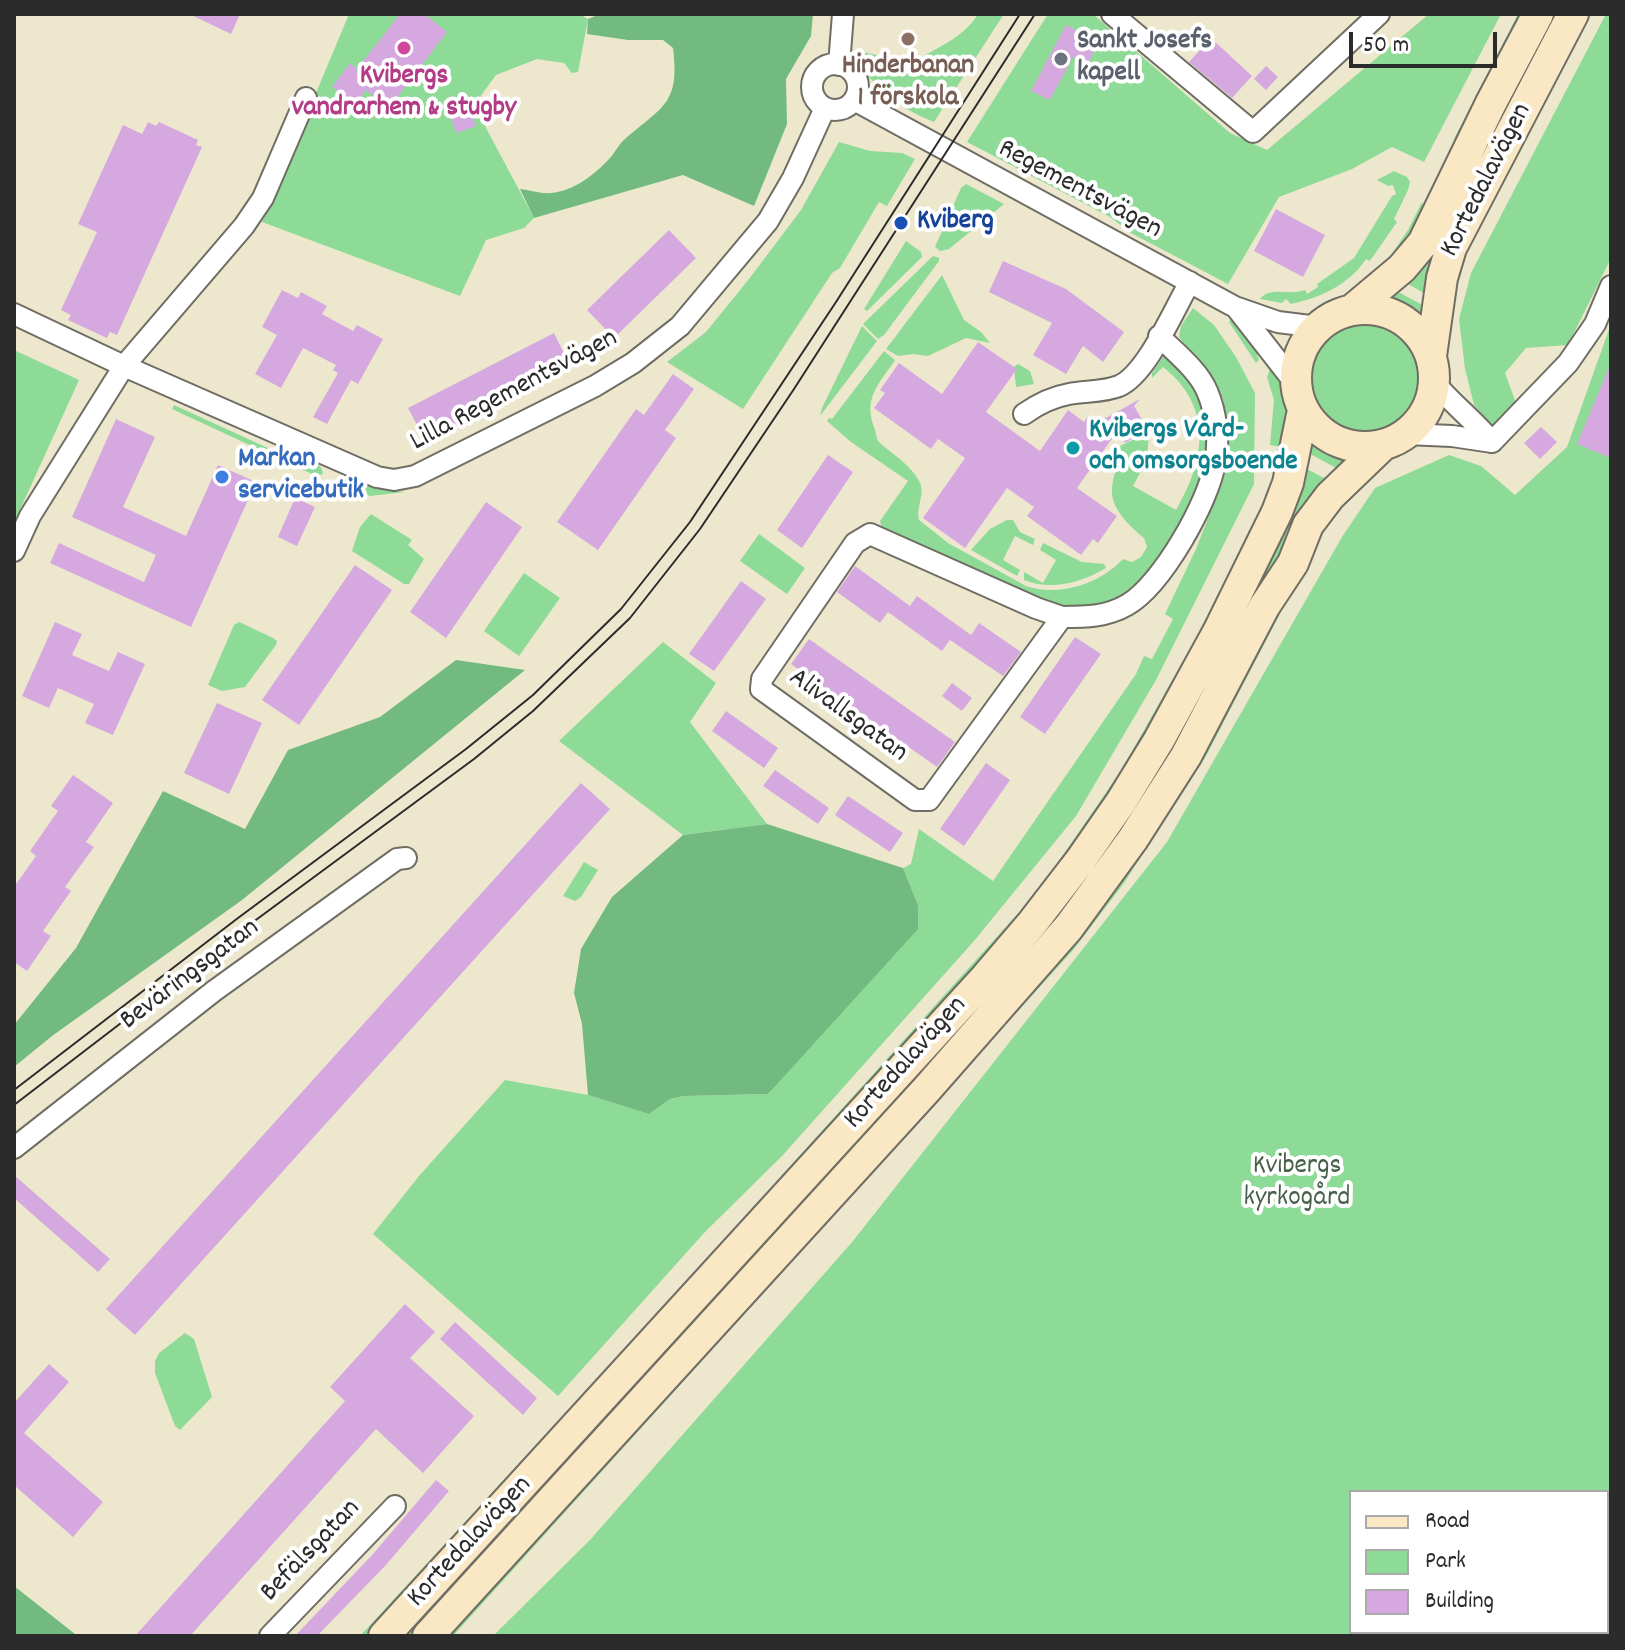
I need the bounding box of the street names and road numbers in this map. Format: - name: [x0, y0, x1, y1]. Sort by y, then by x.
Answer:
- street label: Kortedalavägen: [1435, 99, 1541, 263]
- street label: Regementsvägen: [992, 134, 1166, 248]
- street label: Lilla Regementsvägen: [406, 323, 624, 461]
- street label: Alivallsgatan: [781, 663, 913, 771]
- street label: Beväringsgatan: [115, 913, 267, 1039]
- street label: Kortedalavägen: [838, 990, 976, 1138]
- street label: Kortedalavägen: [402, 1470, 540, 1616]
- street label: Befälsgatan: [255, 1494, 369, 1610]

